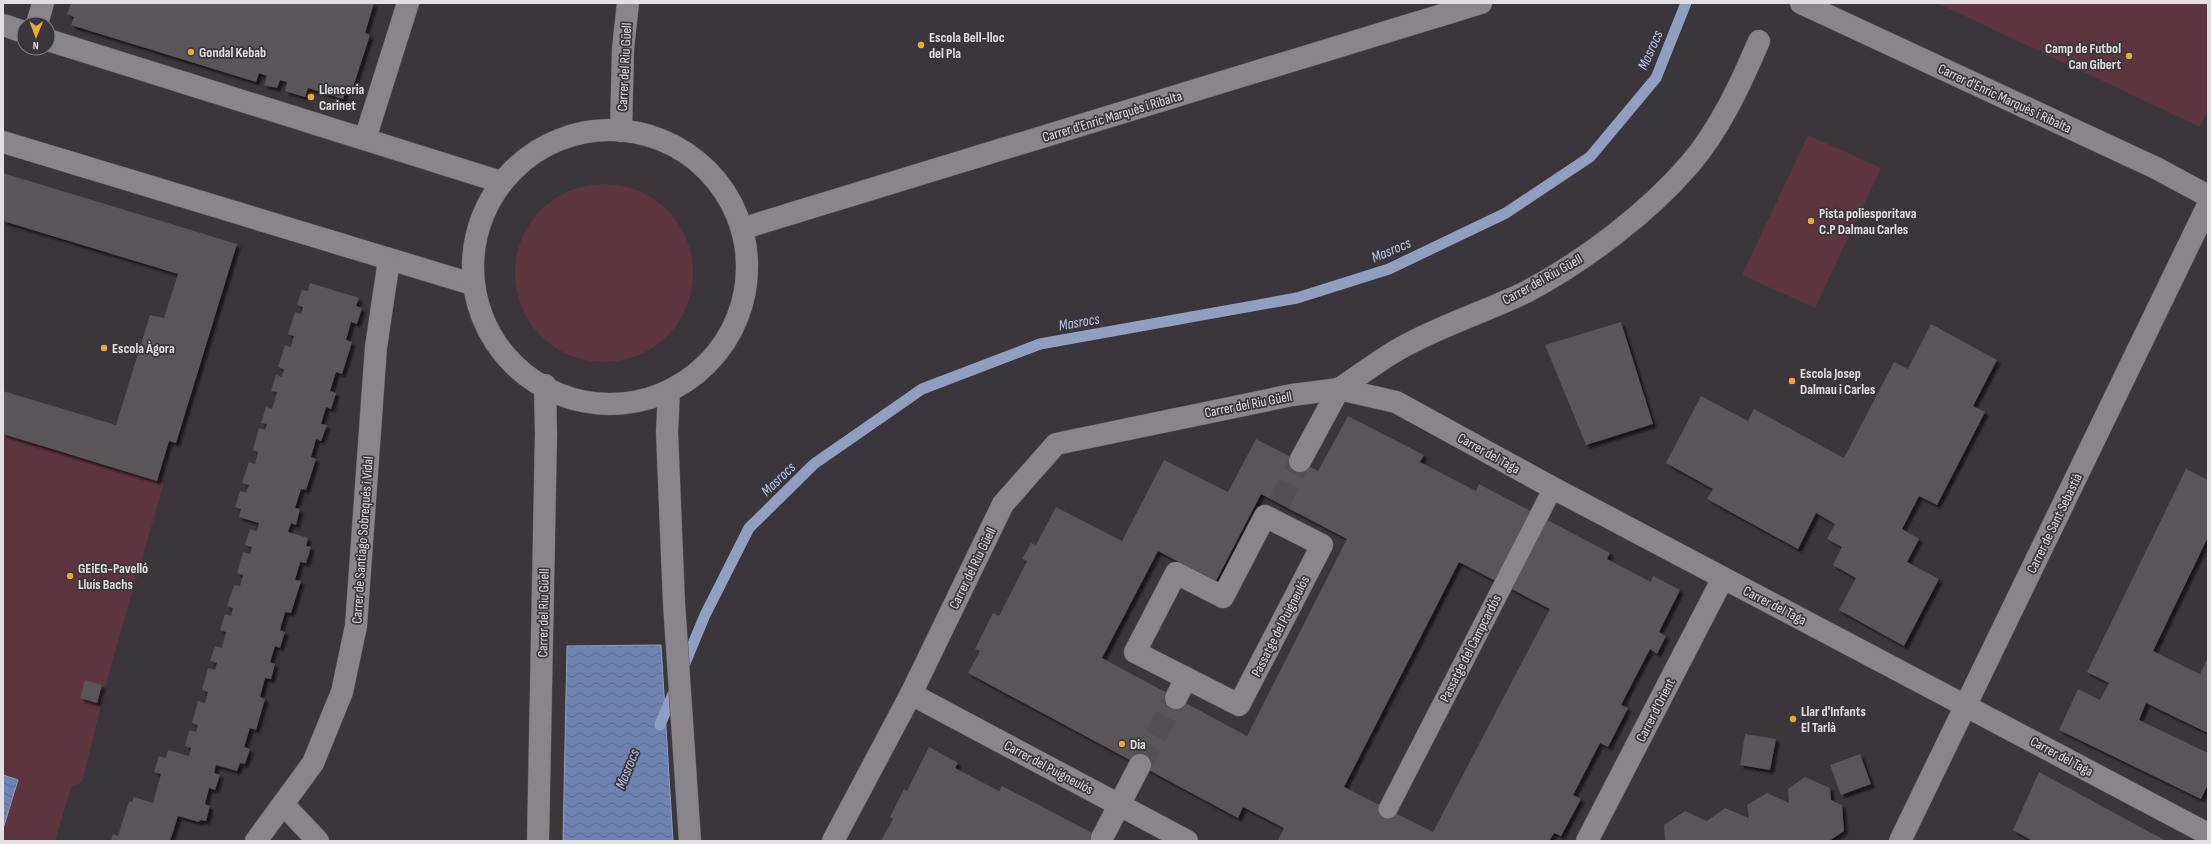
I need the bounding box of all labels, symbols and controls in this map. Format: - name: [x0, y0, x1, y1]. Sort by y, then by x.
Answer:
- north arrow: [16, 16, 56, 56]
- street label: Carrer del Riu Güell: [614, 22, 635, 112]
- water label: Masrocs: [1633, 27, 1668, 73]
- place label: Escola Bell-lloc del Pla: [929, 29, 1005, 62]
- text: N: [33, 39, 39, 52]
- marker: Escola Bell-lloc del Pla: [916, 40, 926, 50]
- place label: Camp de Futbol Can Gibert: [2045, 40, 2121, 73]
- place label: Gondal Kebab: [199, 44, 266, 61]
- marker: Gondal Kebab: [186, 47, 196, 57]
- marker: Camp de Futbol Can Gibert: [2124, 51, 2134, 61]
- street label: Carrer d'Enric Marquès i Ribalta: [1935, 60, 2074, 137]
- place label: Llenceria Carinet: [319, 81, 365, 114]
- street label: Carrer d'Enric Marquès i Ribalta: [1040, 87, 1184, 146]
- marker: Llenceria Carinet: [306, 92, 316, 102]
- place label: Pista poliesporitava C.P Dalmau Carles: [1819, 205, 1917, 238]
- marker: Pista poliesporitava C.P Dalmau Carles: [1806, 216, 1816, 226]
- water label: Masrocs: [1368, 233, 1415, 267]
- street label: Carrer del Riu Güell: [1499, 250, 1585, 308]
- water label: Masrocs: [1057, 309, 1102, 335]
- place label: Escola Àgora: [112, 340, 175, 357]
- marker: Escola Àgora: [99, 343, 109, 353]
- place label: Escola Josep Dalmau i Carles: [1800, 365, 1875, 398]
- marker: Escola Josep Dalmau i Carles: [1787, 376, 1797, 386]
- street label: Carrer del Riu Güell: [1203, 388, 1293, 421]
- street label: Carrer del Taga: [1455, 429, 1523, 478]
- street label: Carrer de Santiago Sobrequés i Vidal: [348, 456, 377, 624]
- water label: Masrocs: [757, 458, 800, 501]
- street label: Carrer de Sant Sebastià: [2023, 470, 2086, 576]
- street label: Carrer del Riu Güell: [945, 525, 1000, 612]
- place label: GEiEG-Pavelló Lluís Bachs: [78, 560, 148, 593]
- street label: Carrer del Riu Güell: [534, 568, 553, 658]
- marker: GEiEG-Pavelló Lluís Bachs: [65, 571, 75, 581]
- street label: Passatge del Puigneulós: [1248, 573, 1313, 680]
- street label: Carrer del Taga: [1740, 582, 1809, 629]
- street label: Passatge del Campcardós: [1436, 592, 1505, 705]
- street label: Carrer d'Orient: [1632, 676, 1679, 745]
- place label: Llar d'Infants El Tarlà: [1801, 703, 1866, 736]
- marker: Llar d'Infants El Tarlà: [1788, 714, 1798, 724]
- street label: Carrer del Taga: [2027, 733, 2096, 780]
- place label: Dia: [1130, 736, 1146, 753]
- street label: Carrer del Puigneulós: [1001, 737, 1096, 798]
- marker: Dia: [1117, 739, 1127, 749]
- water label: Masrocs: [611, 746, 644, 792]

